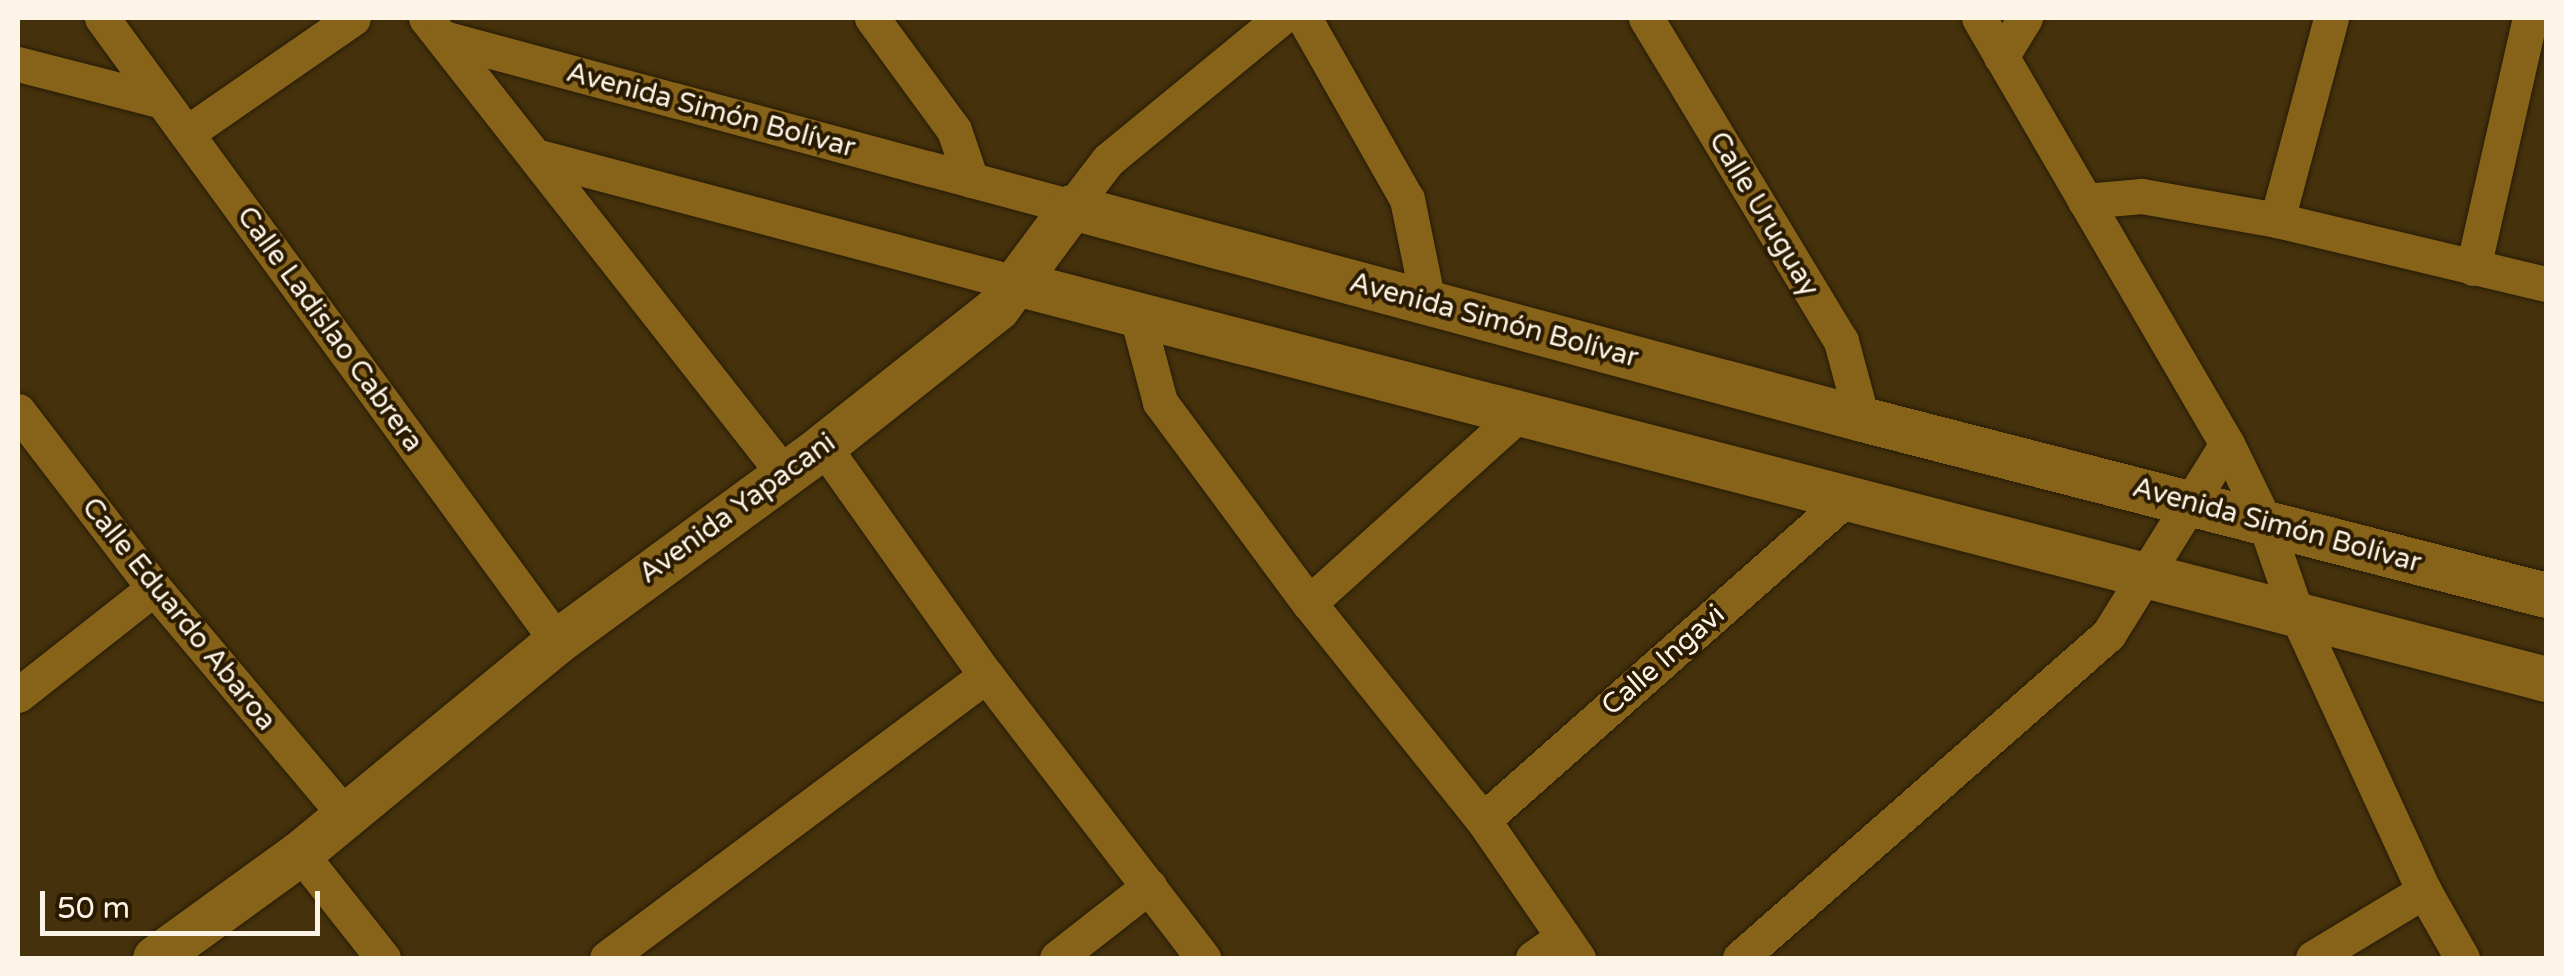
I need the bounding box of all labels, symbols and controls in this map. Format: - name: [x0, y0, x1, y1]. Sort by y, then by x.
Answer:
- street label: Avenida Simón Bolívar: [563, 55, 859, 165]
- street label: Calle Uruguay: [1702, 126, 1826, 302]
- street label: Calle Ladislao Cabrera: [230, 200, 430, 458]
- street label: Avenida Simón Bolívar: [1346, 265, 1642, 375]
- street label: Avenida Yapacani: [632, 425, 842, 591]
- street label: Avenida Simón Bolívar: [2129, 470, 2425, 580]
- street label: Calle Eduardo Abaroa: [75, 491, 283, 737]
- street label: Calle Ingavi: [1595, 597, 1731, 723]
- scale bar: [45, 871, 325, 933]
- text: 50 m: [57, 890, 130, 927]

